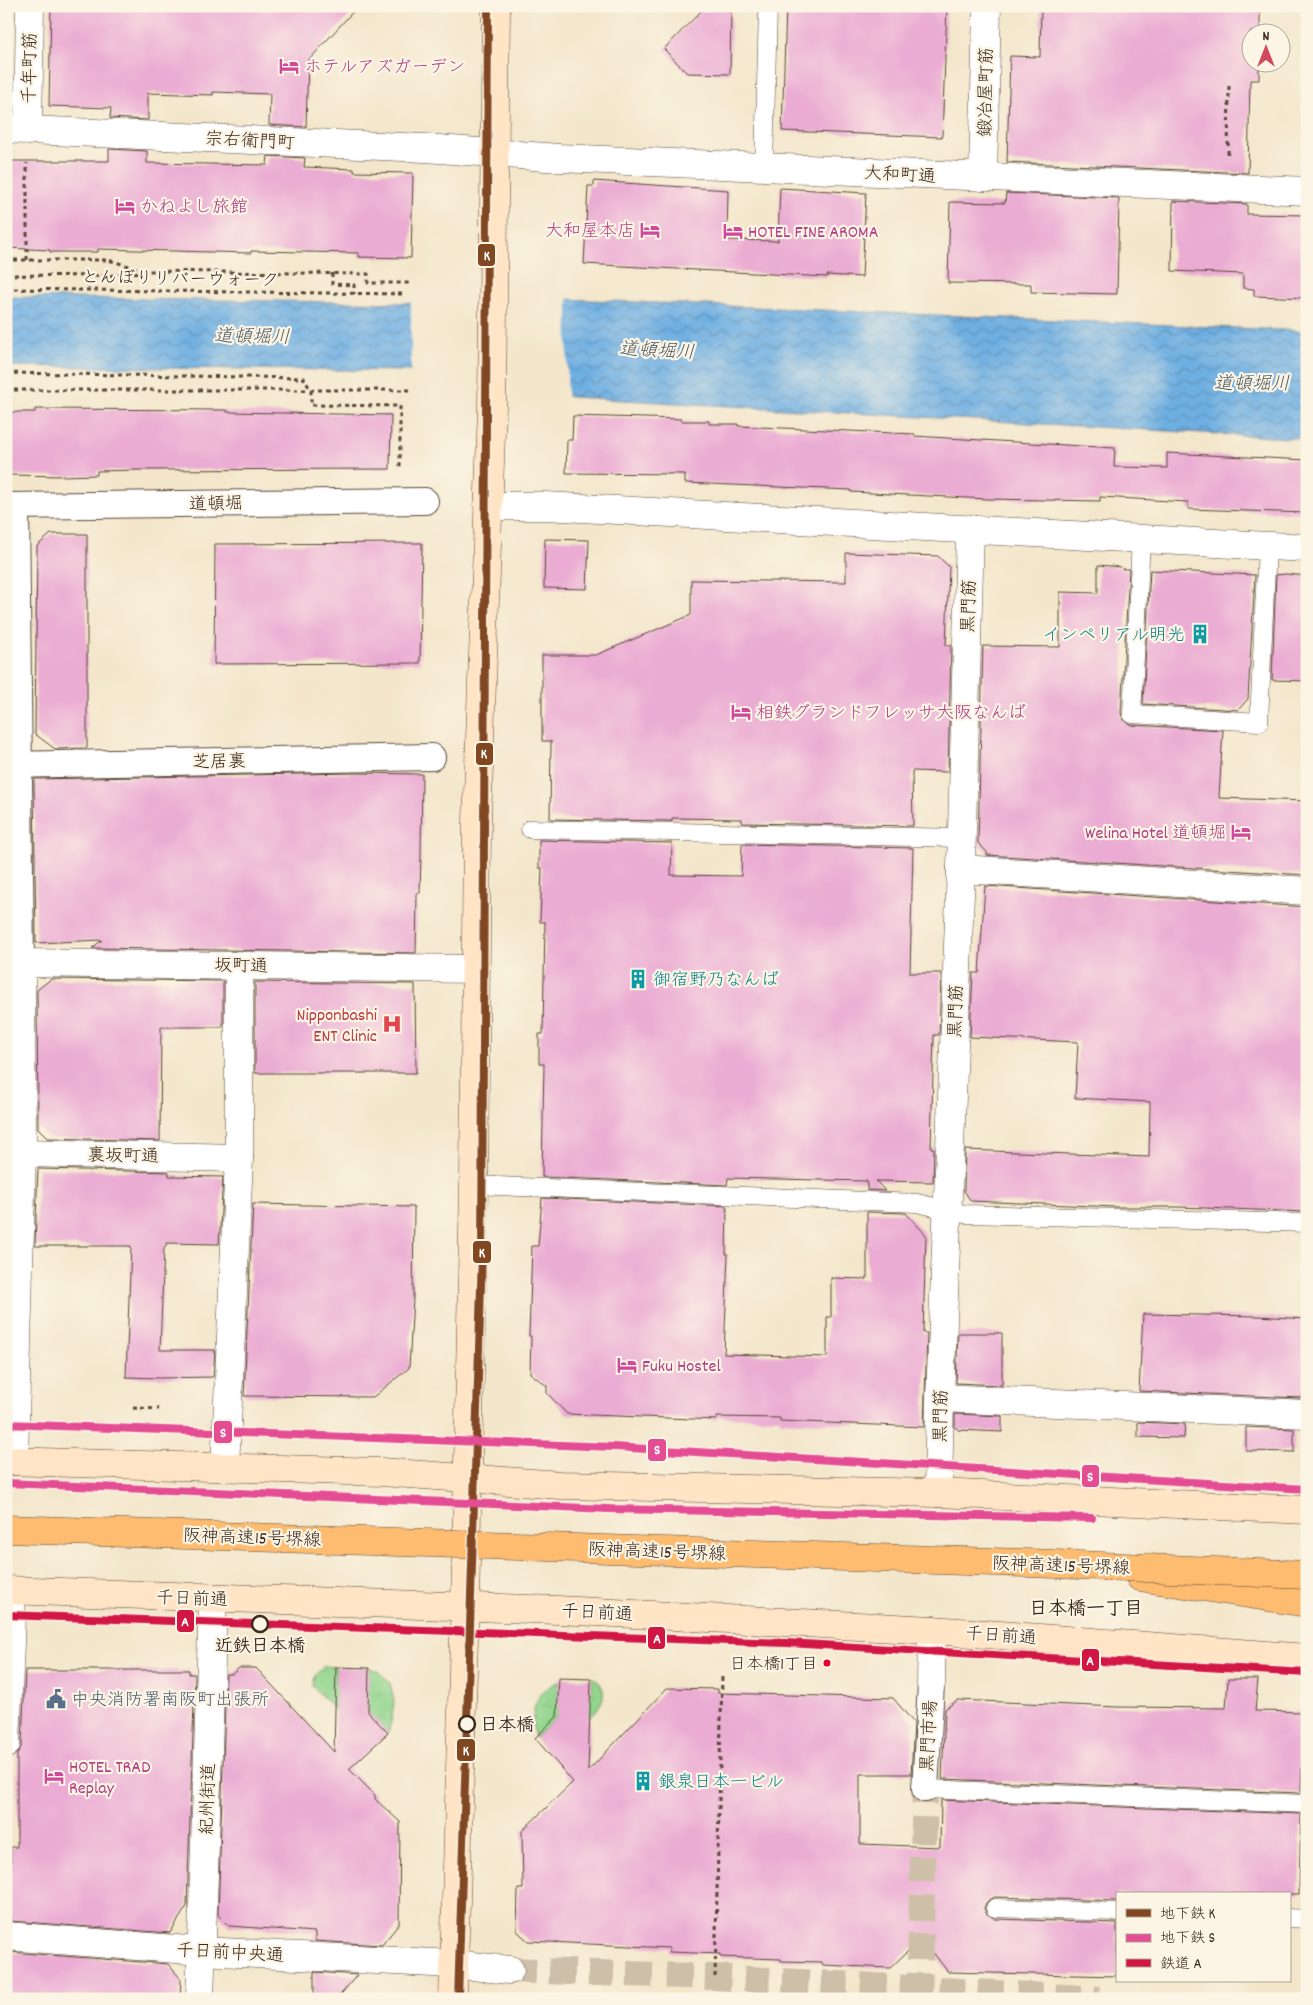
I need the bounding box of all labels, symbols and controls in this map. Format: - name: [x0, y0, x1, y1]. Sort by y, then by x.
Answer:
- north arrow: [1240, 22, 1290, 72]
- text: N: [1263, 27, 1270, 47]
- street label: 千年町筋: [18, 32, 45, 104]
- street label: 鍛冶屋町筋: [974, 47, 1001, 137]
- hotel icon: ホテルアズガーデン: [278, 55, 300, 77]
- place label: ホテルアズガーデン: [304, 56, 465, 81]
- street label: 宗右衛門町: [204, 128, 295, 157]
- street label: 大和町通: [863, 162, 936, 191]
- hotel icon: かねよし旅館: [114, 195, 136, 217]
- place label: かねよし旅館: [140, 196, 248, 221]
- hotel icon: 大和屋本店: [639, 219, 661, 241]
- place label: 大和屋本店: [545, 220, 635, 245]
- hotel icon: HOTEL FINE AROMA: [722, 220, 744, 242]
- place label: HOTEL FINE AROMA: [748, 221, 879, 246]
- line badge: K: [477, 243, 496, 267]
- text: K: [484, 247, 491, 267]
- street label: とんぼりリバーウォーク: [81, 266, 279, 295]
- water label: 道頓堀川: [214, 324, 290, 353]
- water label: 道頓堀川: [618, 337, 695, 368]
- water label: 道頓堀川: [1214, 372, 1290, 399]
- street label: 道頓堀: [189, 493, 243, 518]
- street label: 黒門筋: [957, 579, 984, 634]
- building icon: インペリアル明光: [1189, 623, 1211, 645]
- place label: インペリアル明光: [1042, 624, 1185, 649]
- hotel icon: 相鉄グランドフレッサ大阪なんば: [730, 701, 752, 723]
- place label: 相鉄グランドフレッサ大阪なんば: [756, 702, 1026, 727]
- line badge: K: [475, 742, 494, 766]
- text: K: [481, 745, 488, 765]
- street label: 芝居裏: [192, 751, 246, 776]
- hotel icon: Welina Hotel 道頓堀: [1230, 821, 1252, 843]
- place label: Welina Hotel 道頓堀: [1085, 822, 1226, 847]
- street label: 坂町通: [214, 955, 268, 980]
- building icon: 御宿野乃なんば: [627, 968, 649, 990]
- place label: 御宿野乃なんば: [653, 969, 779, 994]
- street label: 黒門筋: [944, 984, 971, 1039]
- place label: Nipponbashi ENT Clinic: [297, 1004, 377, 1050]
- hospital icon: Nipponbashi ENT Clinic: [381, 1013, 403, 1035]
- street label: 裏坂町通: [87, 1144, 159, 1171]
- line badge: K: [472, 1240, 492, 1264]
- text: K: [479, 1244, 486, 1264]
- hotel icon: Fuku Hostel: [616, 1354, 638, 1376]
- place label: Fuku Hostel: [642, 1355, 721, 1380]
- street label: 黒門筋: [930, 1389, 955, 1443]
- line badge: S: [213, 1420, 233, 1444]
- text: S: [220, 1424, 226, 1444]
- line badge: S: [647, 1438, 667, 1462]
- text: S: [654, 1441, 660, 1461]
- line badge: S: [1081, 1464, 1100, 1488]
- text: S: [1087, 1468, 1093, 1488]
- street label: 阪神高速15号堺線: [182, 1525, 321, 1554]
- street label: 阪神高速15号堺線: [587, 1539, 726, 1568]
- street label: 阪神高速15号堺線: [991, 1553, 1130, 1582]
- street label: 千日前通: [155, 1587, 228, 1614]
- district label: 日本橋一丁目: [1029, 1597, 1143, 1624]
- street label: 千日前通: [560, 1600, 633, 1629]
- line badge: A: [176, 1609, 195, 1633]
- text: A: [181, 1613, 189, 1633]
- marker: 近鉄日本橋: [251, 1615, 269, 1633]
- street label: 千日前通: [964, 1623, 1038, 1652]
- line badge: A: [647, 1626, 666, 1650]
- text: A: [653, 1630, 661, 1650]
- place label: 近鉄日本橋: [215, 1635, 305, 1660]
- line badge: A: [1081, 1648, 1100, 1672]
- text: A: [1086, 1652, 1094, 1672]
- place label: 日本橋1丁目: [729, 1654, 818, 1678]
- marker: 日本橋1丁目: [822, 1658, 832, 1668]
- public building icon: 中央消防署南阪町出張所: [45, 1688, 67, 1710]
- place label: 中央消防署南阪町出張所: [71, 1689, 269, 1714]
- street label: 黒門市場: [916, 1700, 945, 1773]
- place label: 日本橋: [480, 1714, 534, 1739]
- marker: 日本橋: [458, 1715, 476, 1733]
- line badge: K: [456, 1738, 476, 1762]
- text: K: [463, 1742, 470, 1762]
- place label: HOTEL TRAD Replay: [69, 1756, 151, 1802]
- street label: 紀州街道: [196, 1763, 223, 1836]
- hotel icon: HOTEL TRAD Replay: [43, 1765, 65, 1787]
- building icon: 銀泉日本一ビル: [632, 1770, 654, 1792]
- place label: 銀泉日本一ビル: [658, 1771, 784, 1796]
- legend: [1116, 1892, 1290, 1982]
- text: 地下鉄 K: [1160, 1904, 1215, 1926]
- text: 地下鉄 S: [1160, 1928, 1215, 1950]
- street label: 千日前中央通: [175, 1939, 284, 1970]
- text: 鉄道 A: [1160, 1954, 1202, 1976]

